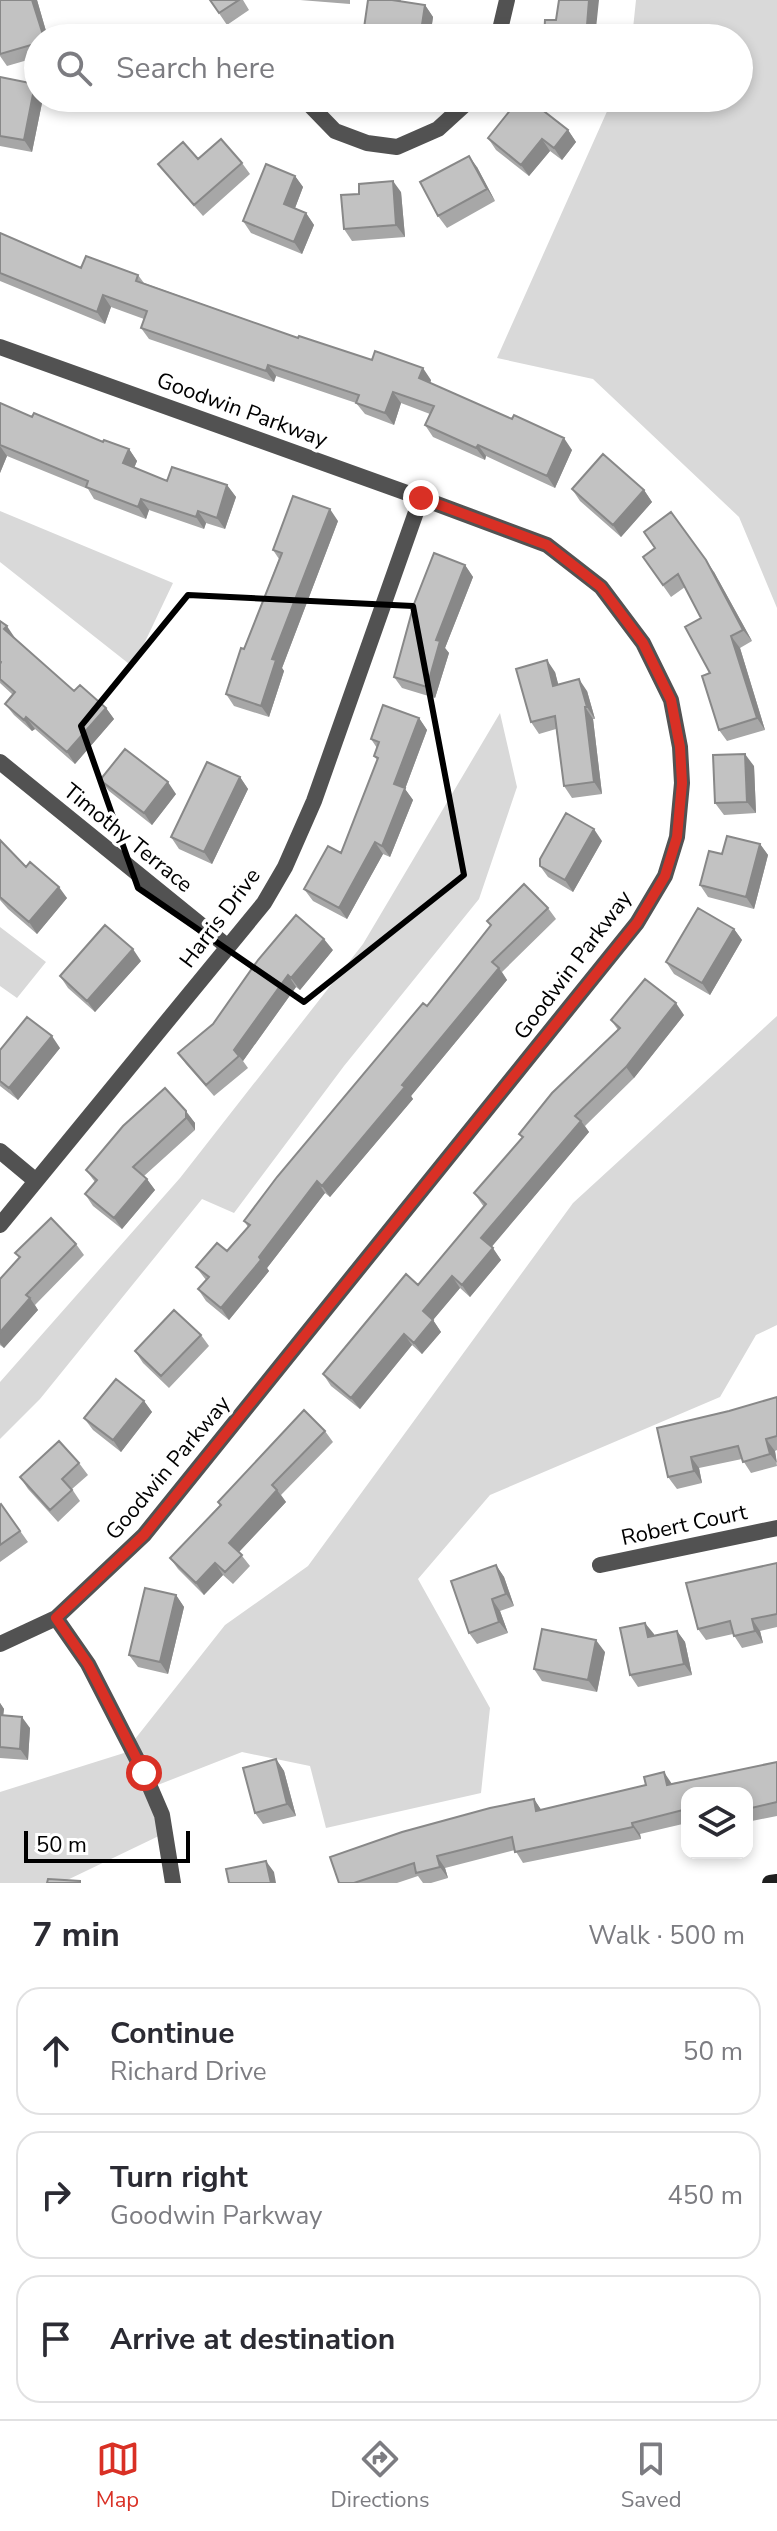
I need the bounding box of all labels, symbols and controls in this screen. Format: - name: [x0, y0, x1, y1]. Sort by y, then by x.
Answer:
- search box: [24, 24, 753, 112]
- icon: search: [52, 46, 96, 90]
- text: Search here: [116, 48, 275, 89]
- street label: Goodwin Parkway: [152, 365, 332, 455]
- route end: [403, 480, 439, 516]
- street label: Timothy Terrace: [57, 776, 199, 900]
- street label: Harris Drive: [173, 862, 267, 974]
- street label: Goodwin Parkway: [507, 884, 639, 1046]
- street label: Goodwin Parkway: [99, 1389, 238, 1546]
- street label: Robert Court: [618, 1497, 750, 1553]
- route start: [126, 1755, 162, 1791]
- map controls: [681, 1787, 753, 1859]
- button: layers: [681, 1787, 753, 1859]
- scale bar: [24, 1827, 190, 1863]
- text: 50 m: [36, 1830, 87, 1860]
- text: 7 min: [32, 1912, 120, 1958]
- text: Walk · 500 m: [588, 1918, 745, 1953]
- text: Continue: [110, 2013, 235, 2054]
- icon: ahead: [34, 2029, 78, 2073]
- text: 50 m: [683, 2034, 743, 2069]
- text: Richard Drive: [110, 2054, 267, 2089]
- text: Turn right: [110, 2157, 248, 2198]
- icon: right: [34, 2173, 78, 2217]
- text: 450 m: [667, 2178, 743, 2213]
- text: Goodwin Parkway: [110, 2198, 322, 2233]
- icon: arrive: [34, 2317, 78, 2361]
- text: Arrive at destination: [110, 2319, 395, 2360]
- tab: Map: [96, 2437, 140, 2515]
- tab: Directions: [331, 2437, 430, 2515]
- tab: Saved: [621, 2437, 681, 2515]

